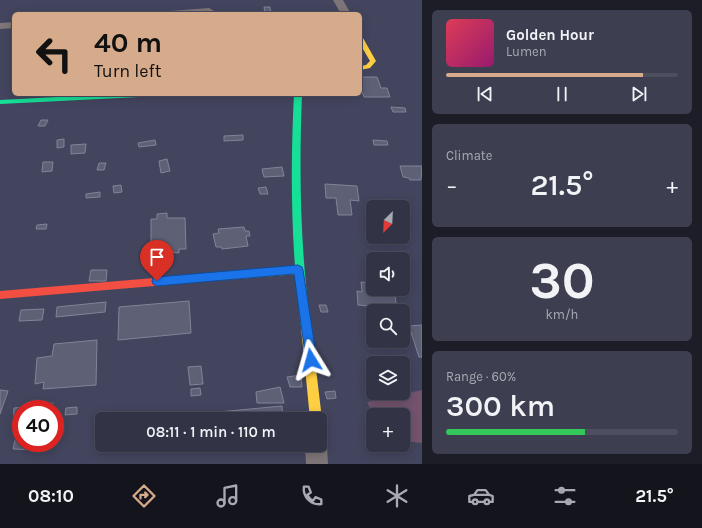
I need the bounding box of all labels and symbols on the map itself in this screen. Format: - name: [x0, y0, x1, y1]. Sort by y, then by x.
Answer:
- north arrow: [366, 200, 410, 244]
- pin: [140, 240, 174, 281]
- position arrow: [290, 339, 332, 381]
- speed limit sign: 40: [12, 400, 64, 452]

